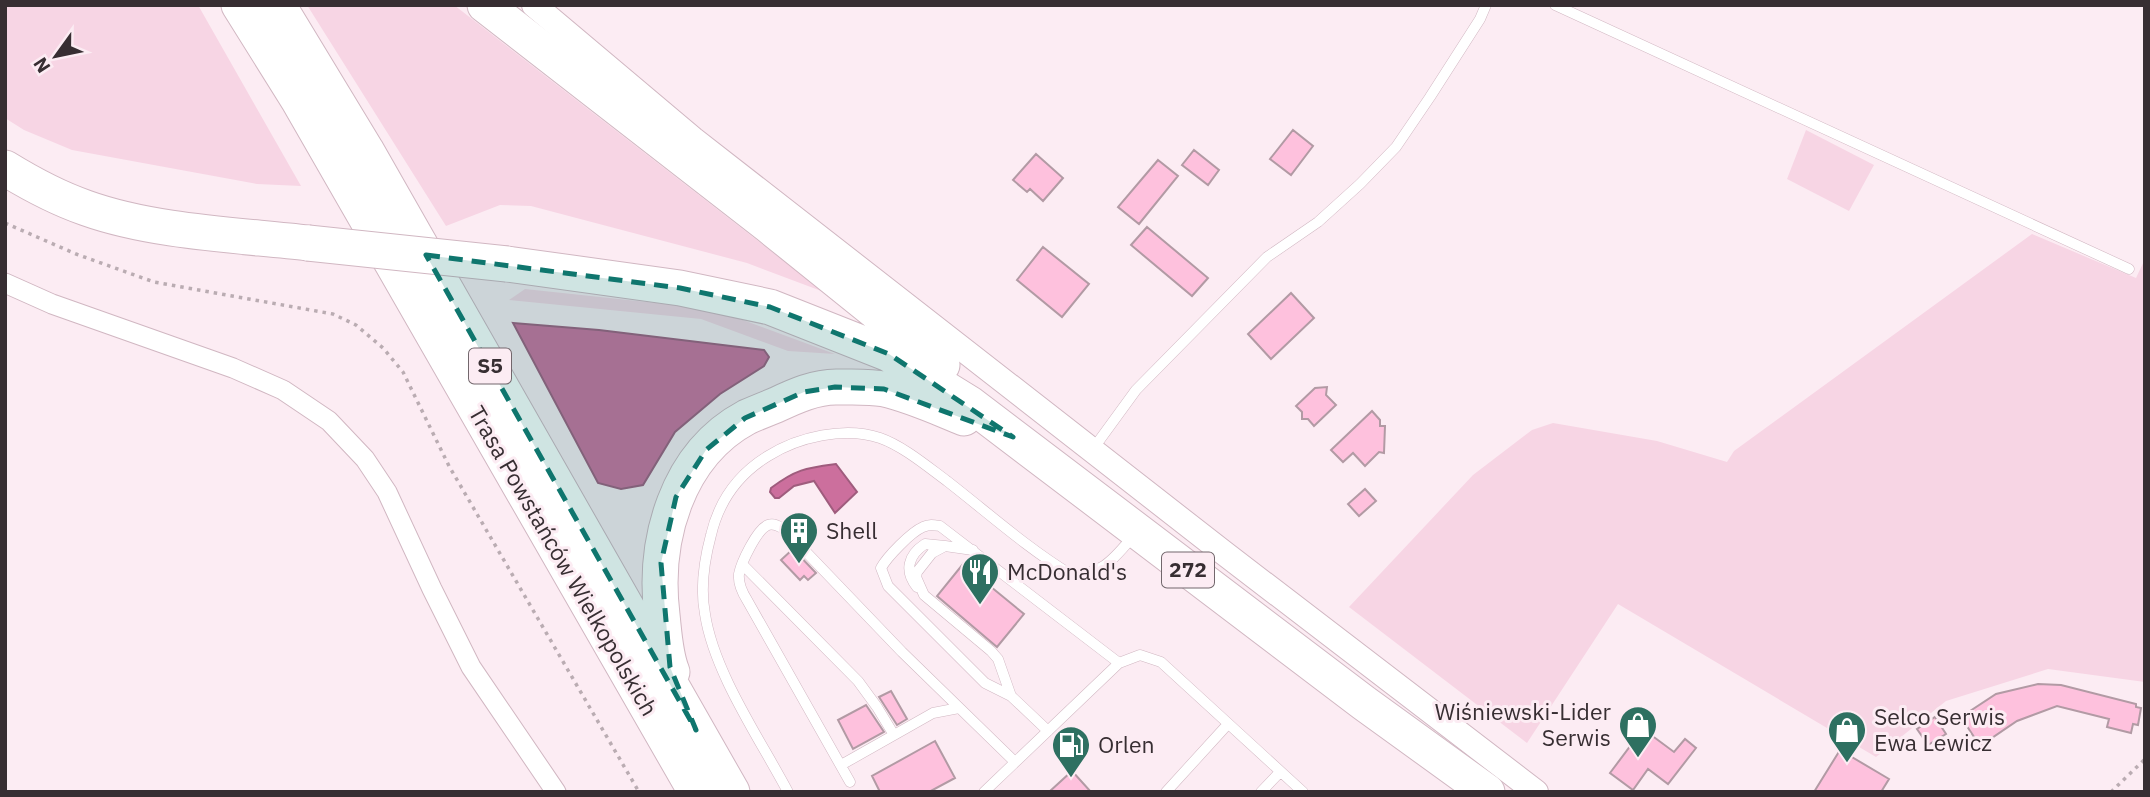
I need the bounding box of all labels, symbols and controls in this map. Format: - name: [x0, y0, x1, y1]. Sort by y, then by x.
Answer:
- north arrow: [21, 21, 91, 91]
- text: N: [28, 53, 56, 78]
- road number: S5: [469, 348, 511, 384]
- street label: Trasa Powstańców Wielkopolskich: [463, 400, 665, 721]
- building icon: Shell: [778, 510, 820, 565]
- place label: Shell: [826, 515, 877, 545]
- restaurant icon: McDonald's: [959, 551, 1001, 606]
- road number: 272: [1162, 552, 1214, 588]
- place label: McDonald's: [1007, 556, 1127, 586]
- place label: Wiśniewski-Lider Serwis: [1435, 696, 1612, 752]
- place label: Selco Serwis Ewa Lewicz: [1874, 701, 2005, 757]
- shop icon: Wiśniewski-Lider Serwis: [1617, 704, 1659, 759]
- shop icon: Selco Serwis Ewa Lewicz: [1826, 709, 1868, 764]
- fuel station icon: Orlen: [1050, 724, 1092, 779]
- place label: Orlen: [1098, 729, 1155, 759]

